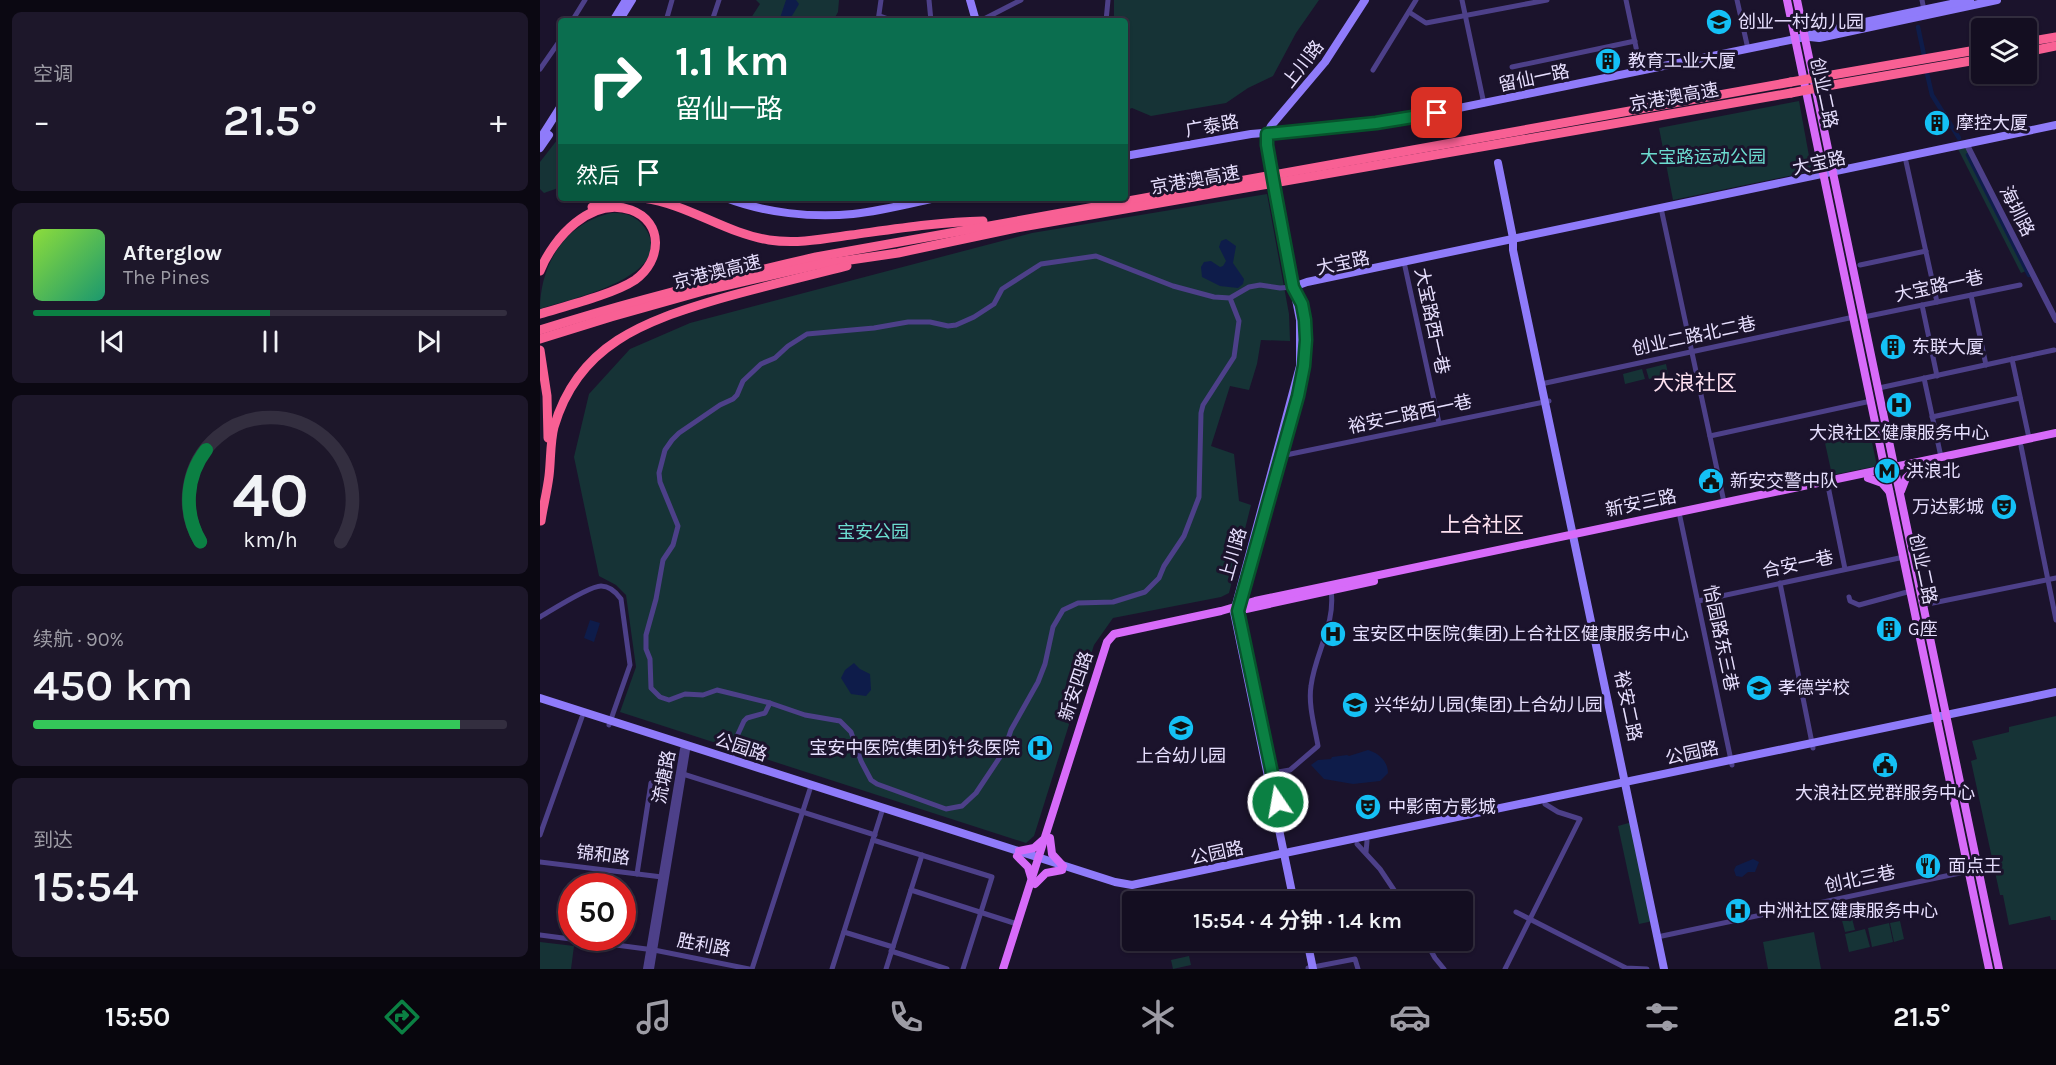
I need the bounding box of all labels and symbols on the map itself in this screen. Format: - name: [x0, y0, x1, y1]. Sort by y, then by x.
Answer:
- school or university icon: 创业一村幼儿园: [1704, 7, 1734, 37]
- place label: 创业一村幼儿园: [1738, 11, 1864, 33]
- street label: 上川路: [1278, 36, 1328, 92]
- building icon: 教育工业大厦: [1593, 46, 1623, 76]
- place label: 教育工业大厦: [1628, 50, 1736, 72]
- street label: 创业二路: [1806, 55, 1842, 131]
- street label: 留仙一路: [1496, 60, 1572, 96]
- street label: 京港澳高速: [1628, 78, 1720, 116]
- pin: [1411, 87, 1462, 138]
- building icon: 摩控大厦: [1922, 108, 1952, 138]
- street label: 广泰路: [1184, 110, 1240, 142]
- place label: 摩控大厦: [1956, 112, 2028, 134]
- park label: 大宝路运动公园: [1640, 146, 1766, 168]
- street label: 大宝路: [1790, 147, 1848, 179]
- street label: 京港澳高速: [1149, 161, 1241, 199]
- street label: 海圳路: [1995, 182, 2039, 240]
- street label: 大宝路: [1314, 247, 1372, 279]
- street label: 京港澳高速: [671, 250, 763, 294]
- street label: 大宝路西一巷: [1410, 266, 1454, 376]
- street label: 大宝路一巷: [1893, 266, 1985, 306]
- street label: 创业二路北二巷: [1630, 312, 1758, 360]
- building icon: 东联大厦: [1878, 332, 1908, 362]
- place label: 东联大厦: [1912, 336, 1984, 358]
- district label: 大浪社区: [1653, 371, 1737, 395]
- street label: 裕安二路西一巷: [1346, 390, 1474, 438]
- hospital icon: 大浪社区健康服务中心: [1884, 390, 1914, 420]
- place label: 大浪社区健康服务中心: [1809, 422, 1989, 444]
- metro station icon: 洪浪北: [1872, 456, 1902, 486]
- place label: 洪浪北: [1906, 460, 1960, 482]
- public building icon: 新安交警中队: [1696, 466, 1726, 496]
- place label: 新安交警中队: [1730, 470, 1838, 492]
- street label: 新安三路: [1603, 485, 1679, 521]
- theatre icon: 万达影城: [1989, 492, 2019, 522]
- place label: 万达影城: [1912, 496, 1984, 518]
- district label: 上合社区: [1440, 513, 1524, 537]
- park label: 宝安公园: [837, 521, 909, 543]
- street label: 上川路: [1215, 525, 1251, 583]
- street label: 创业二路: [1905, 531, 1941, 607]
- street label: 合安一巷: [1760, 546, 1836, 582]
- street label: 怡园路东三巷: [1699, 583, 1743, 693]
- building icon: G座: [1874, 614, 1904, 644]
- place label: G座: [1908, 618, 1938, 640]
- hospital icon: 宝安区中医院(集团)上合社区健康服务中心: [1318, 619, 1348, 649]
- place label: 宝安区中医院(集团)上合社区健康服务中心: [1352, 623, 1689, 645]
- street label: 新安四路: [1054, 648, 1098, 724]
- street label: 裕安二路: [1610, 668, 1646, 744]
- school or university icon: 孝德学校: [1744, 673, 1774, 703]
- place label: 孝德学校: [1778, 677, 1850, 699]
- school or university icon: 兴华幼儿园(集团)上合幼儿园: [1340, 690, 1370, 720]
- place label: 兴华幼儿园(集团)上合幼儿园: [1374, 694, 1603, 716]
- school or university icon: 上合幼儿园: [1166, 713, 1196, 743]
- street label: 公园路: [712, 728, 770, 766]
- hospital icon: 宝安中医院(集团)针灸医院: [1025, 733, 1055, 763]
- place label: 宝安中医院(集团)针灸医院: [809, 737, 1020, 759]
- street label: 公园路: [1663, 737, 1721, 769]
- place label: 上合幼儿园: [1136, 745, 1226, 767]
- street label: 流塘路: [648, 748, 680, 806]
- public building icon: 大浪社区党群服务中心: [1870, 750, 1900, 780]
- position arrow: [1246, 770, 1310, 834]
- place label: 大浪社区党群服务中心: [1795, 782, 1975, 804]
- theatre icon: 中影南方影城: [1353, 792, 1383, 822]
- place label: 中影南方影城: [1388, 796, 1496, 818]
- street label: 公园路: [1188, 837, 1246, 869]
- street label: 锦和路: [575, 841, 631, 869]
- restaurant icon: 面点王: [1913, 851, 1943, 881]
- place label: 面点王: [1948, 855, 2002, 877]
- street label: 创北三巷: [1822, 861, 1898, 897]
- speed limit sign: 50: [558, 873, 636, 951]
- hospital icon: 中洲社区健康服务中心: [1723, 896, 1753, 926]
- place label: 中洲社区健康服务中心: [1758, 900, 1938, 922]
- street label: 胜利路: [675, 929, 733, 961]

